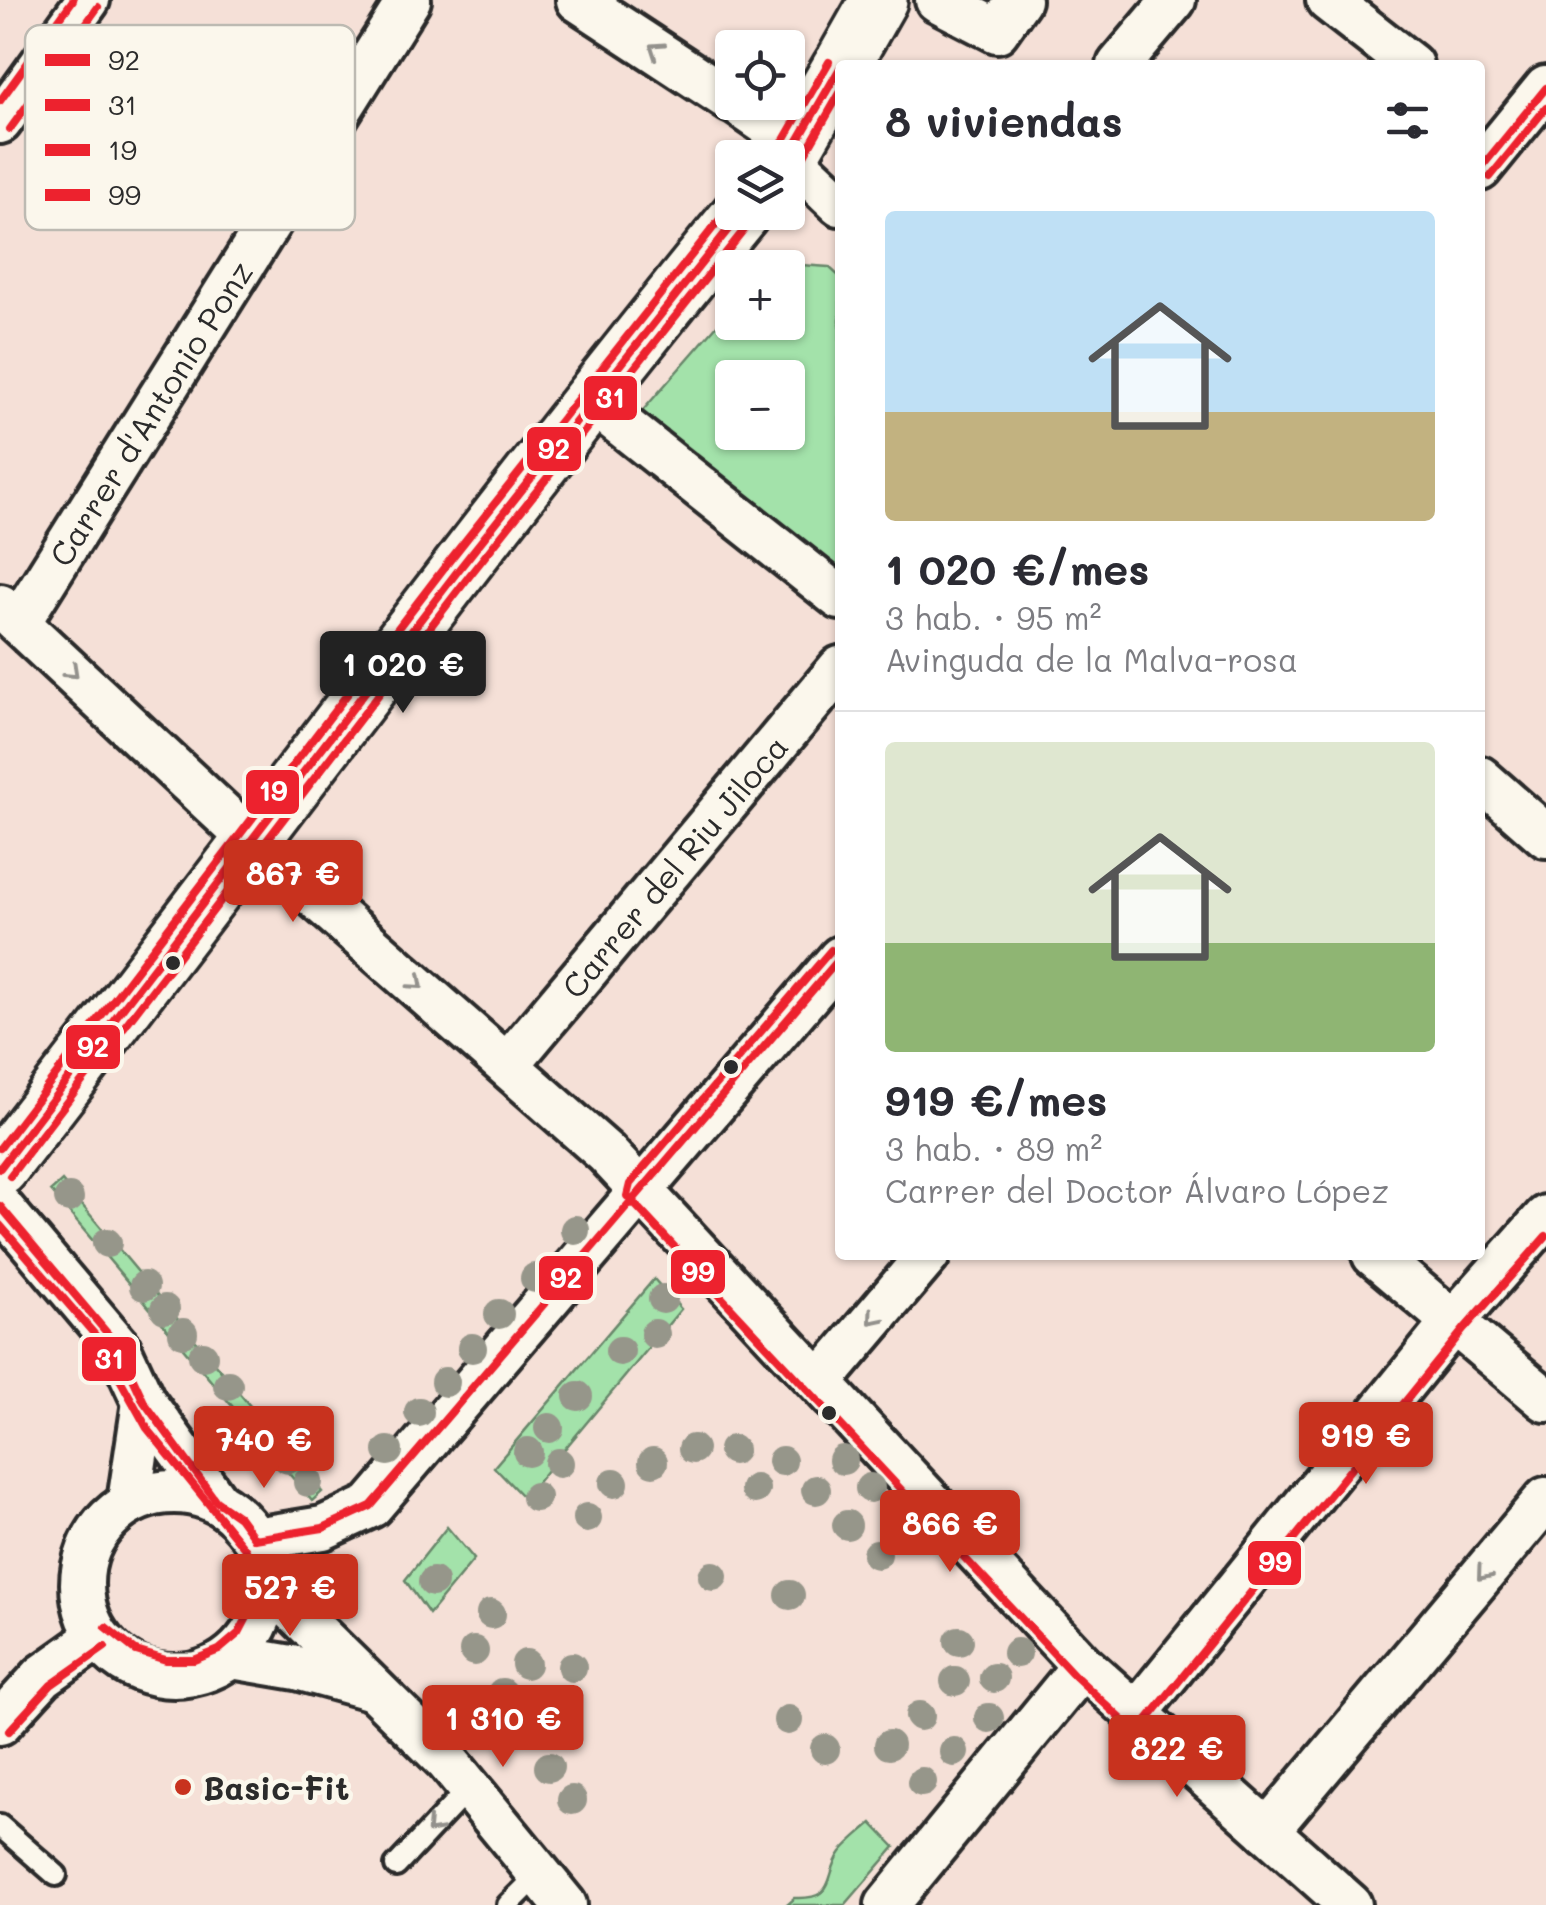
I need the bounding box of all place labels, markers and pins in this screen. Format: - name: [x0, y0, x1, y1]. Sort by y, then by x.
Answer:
- pin: 1 020 €: [311, 631, 495, 716]
- pin: 867 €: [223, 840, 363, 925]
- unlabelled marker: [163, 953, 183, 973]
- unlabelled marker: [721, 1057, 741, 1077]
- pin: 919 €: [1296, 1402, 1436, 1487]
- unlabelled marker: [819, 1403, 839, 1423]
- pin: 740 €: [194, 1406, 334, 1491]
- pin: 866 €: [880, 1490, 1020, 1575]
- pin: 527 €: [220, 1554, 360, 1639]
- pin: 1 310 €: [411, 1685, 595, 1770]
- pin: 822 €: [1107, 1715, 1247, 1800]
- place label: Basic-Fit: [203, 1766, 349, 1808]
- marker: Basic-Fit: [172, 1776, 194, 1798]

